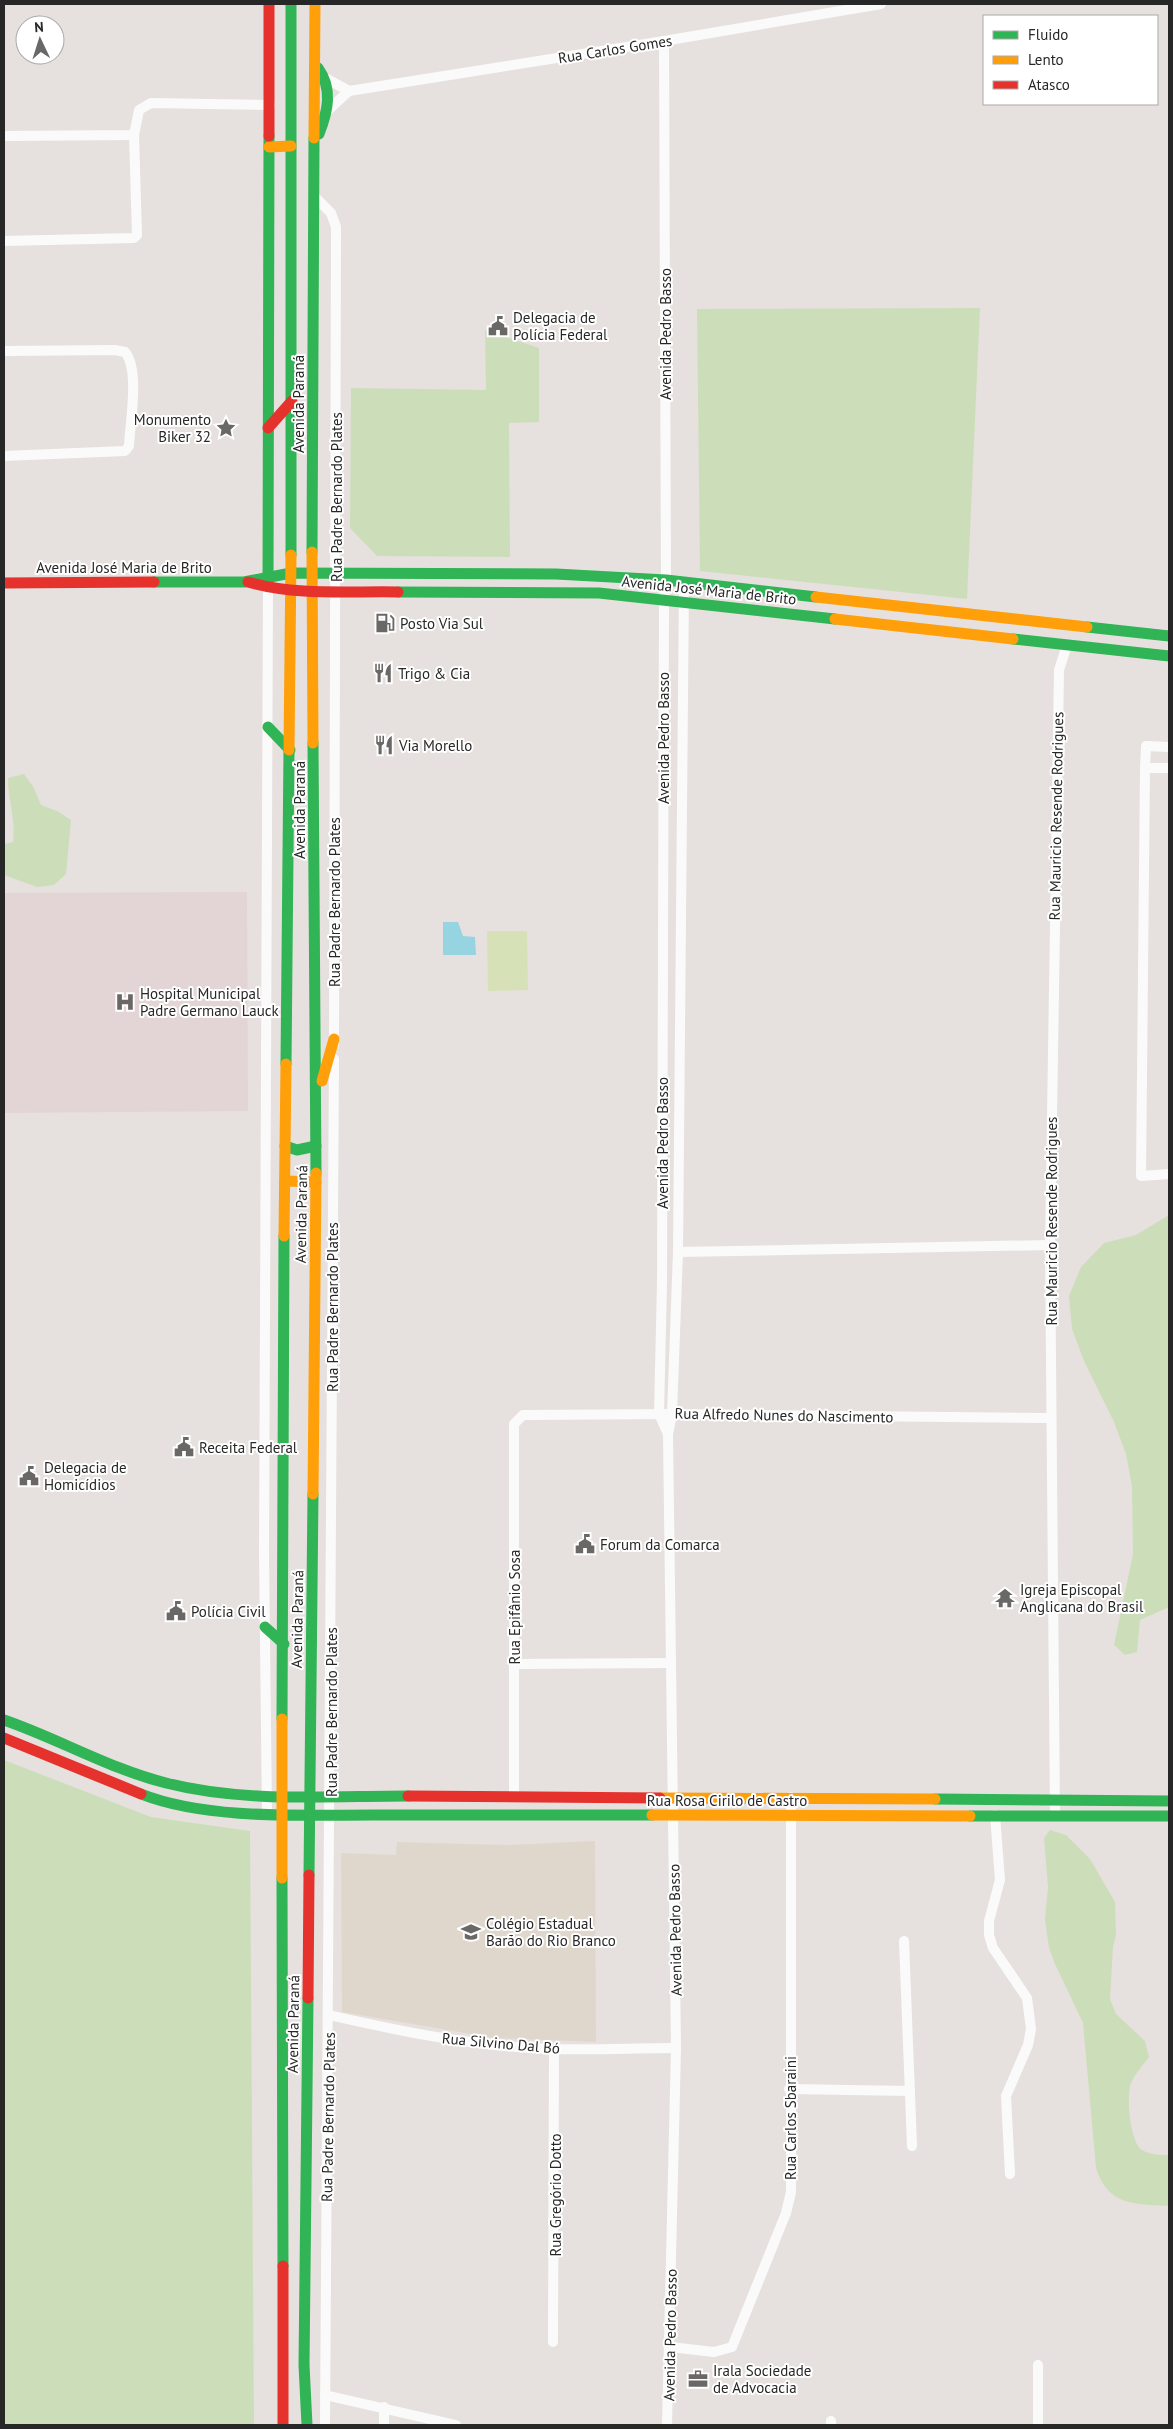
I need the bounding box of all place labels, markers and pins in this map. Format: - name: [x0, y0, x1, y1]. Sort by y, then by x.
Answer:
- place label: Delegacia de Polícia Federal: [513, 308, 608, 344]
- public building icon: Delegacia de Polícia Federal: [487, 315, 509, 337]
- place label: Monumento Biker 32: [134, 410, 211, 446]
- place icon: Monumento Biker 32: [215, 417, 237, 439]
- fuel station icon: Posto Via Sul: [374, 612, 396, 634]
- place label: Posto Via Sul: [400, 614, 484, 633]
- restaurant icon: Trigo & Cia: [372, 662, 394, 684]
- place label: Trigo & Cia: [398, 664, 470, 683]
- restaurant icon: Via Morello: [373, 734, 395, 756]
- place label: Via Morello: [398, 736, 472, 755]
- place label: Hospital Municipal Padre Germano Lauck: [140, 984, 280, 1020]
- hospital icon: Hospital Municipal Padre Germano Lauck: [114, 991, 136, 1013]
- public building icon: Receita Federal: [173, 1436, 195, 1458]
- place label: Receita Federal: [199, 1438, 298, 1457]
- place label: Delegacia de Homicídios: [44, 1458, 127, 1494]
- public building icon: Delegacia de Homicídios: [18, 1465, 40, 1487]
- public building icon: Forum da Comarca: [574, 1533, 596, 1555]
- place label: Forum da Comarca: [600, 1535, 720, 1554]
- place label: Igreja Episcopal Anglicana do Brasil: [1020, 1580, 1144, 1616]
- temple icon: Igreja Episcopal Anglicana do Brasil: [994, 1587, 1016, 1609]
- public building icon: Polícia Civil: [165, 1600, 187, 1622]
- place label: Polícia Civil: [191, 1602, 266, 1621]
- place label: Colégio Estadual Barão do Rio Branco: [486, 1914, 616, 1950]
- school or university icon: Colégio Estadual Barão do Rio Branco: [460, 1921, 482, 1943]
- place label: Irala Sociedade de Advocacia: [713, 2361, 811, 2397]
- office icon: Irala Sociedade de Advocacia: [687, 2368, 709, 2390]

